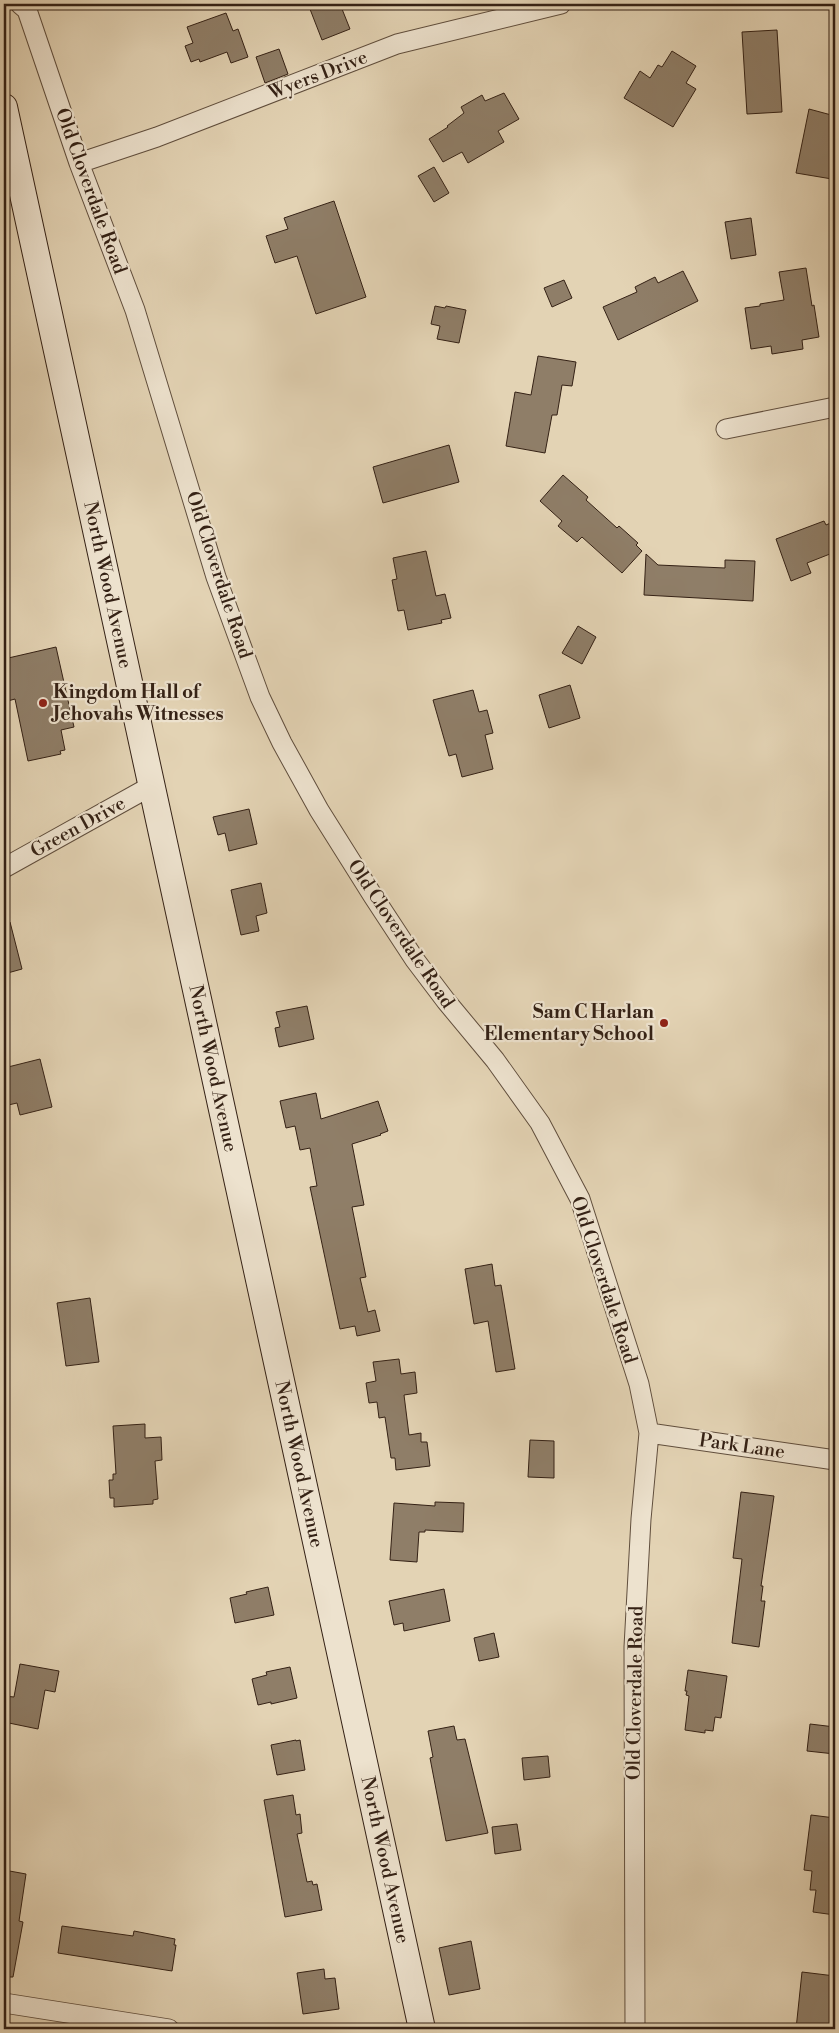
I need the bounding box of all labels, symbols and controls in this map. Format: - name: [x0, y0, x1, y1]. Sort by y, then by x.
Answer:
- street label: Wyers Drive: [264, 45, 371, 105]
- street label: Old Cloverdale Road: [50, 105, 132, 277]
- street label: Old Cloverdale Road: [181, 488, 257, 662]
- street label: North Wood Avenue: [78, 499, 138, 671]
- place label: Kingdom Hall of Jehovahs Witnesses: [50, 680, 224, 726]
- marker: Kingdom Hall of Jehovahs Witnesses: [37, 697, 49, 709]
- street label: Green Drive: [26, 791, 130, 863]
- street label: Old Cloverdale Road: [342, 855, 460, 1013]
- street label: North Wood Avenue: [183, 983, 243, 1154]
- place label: Sam C Harlan Elementary School: [484, 1000, 654, 1046]
- marker: Sam C Harlan Elementary School: [658, 1017, 670, 1029]
- street label: Old Cloverdale Road: [566, 1193, 642, 1367]
- street label: North Wood Avenue: [269, 1379, 329, 1550]
- street label: Park Lane: [697, 1428, 787, 1464]
- street label: Old Cloverdale Road: [621, 1605, 649, 1780]
- street label: North Wood Avenue: [355, 1774, 415, 1946]

